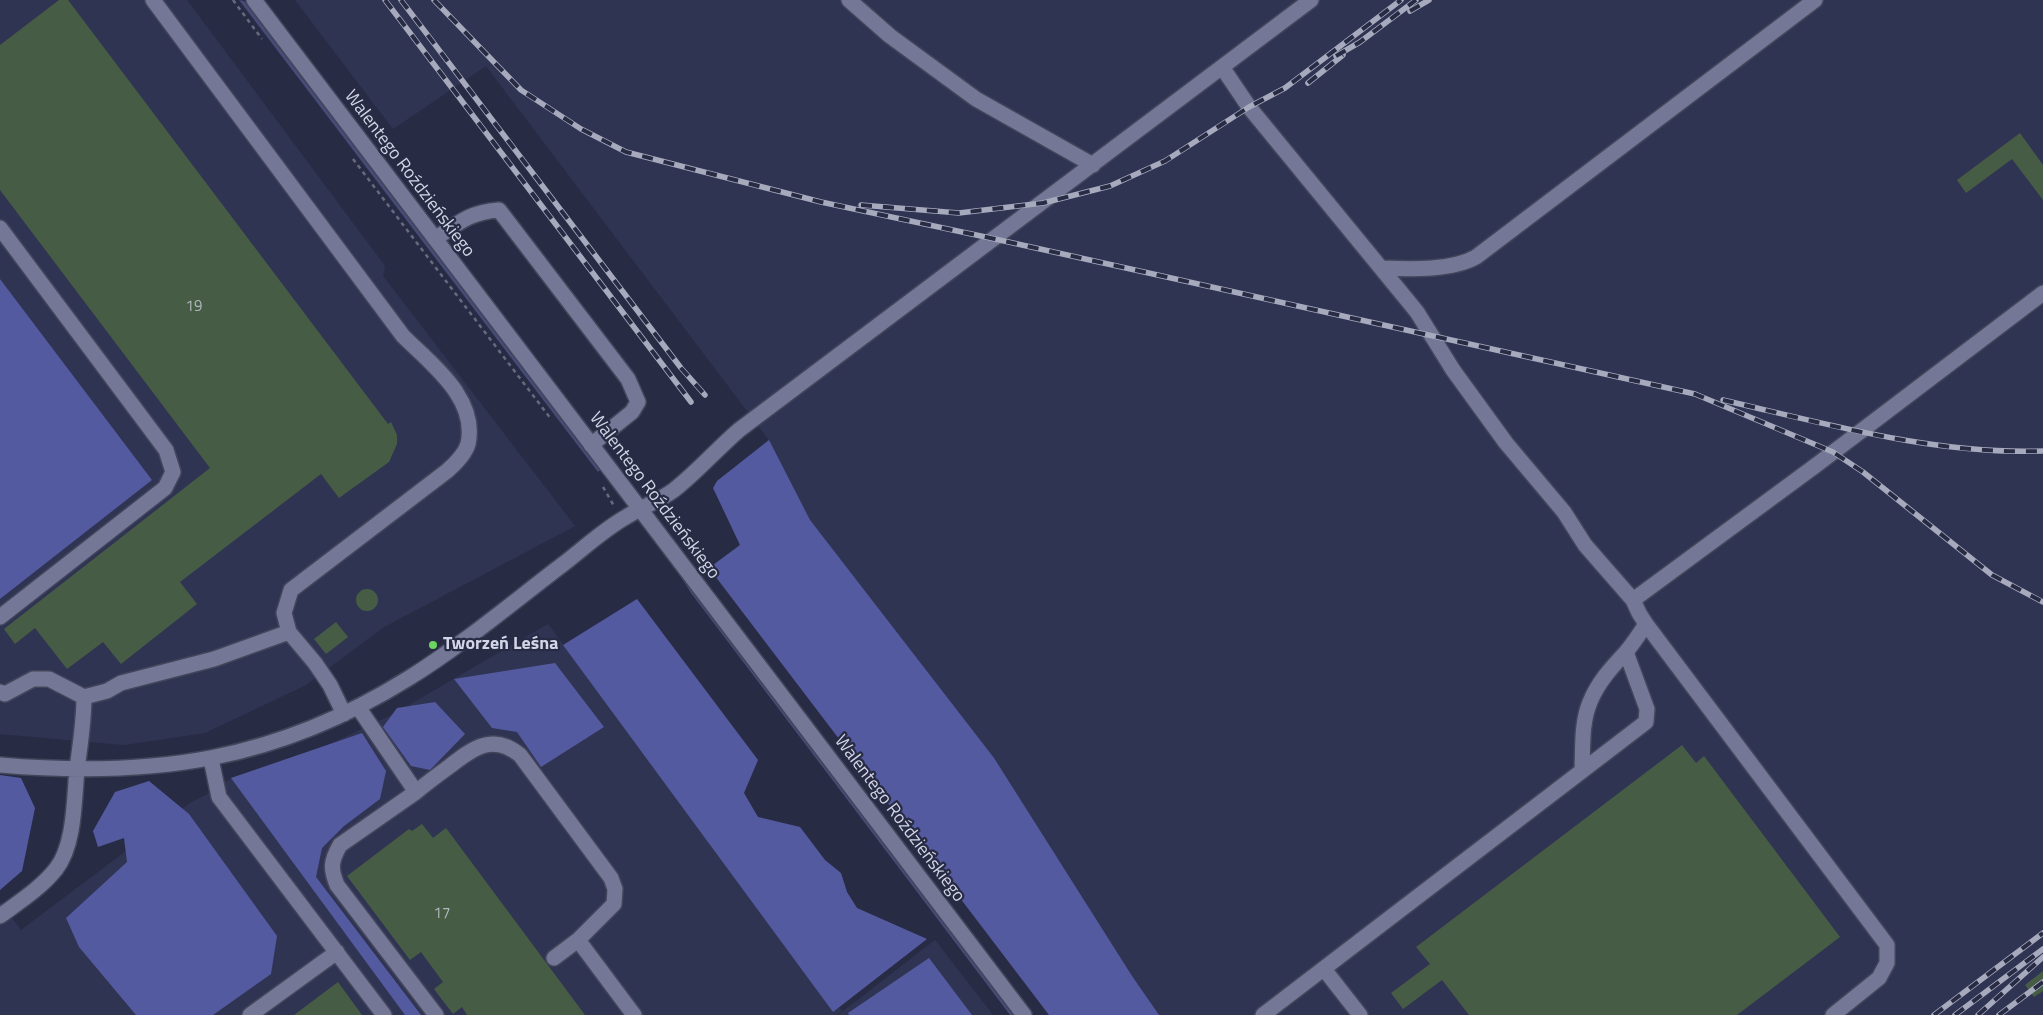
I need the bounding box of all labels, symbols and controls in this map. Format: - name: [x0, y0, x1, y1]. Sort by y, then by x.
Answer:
- street label: Walentego Roździeńskiego: [339, 86, 479, 262]
- house number: 19: [186, 298, 202, 316]
- street label: Walentego Roździeńskiego: [584, 408, 724, 584]
- place label: Tworzeń Leśna: [443, 634, 558, 656]
- marker: Tworzeń Leśna: [427, 639, 439, 651]
- street label: Walentego Roździeńskiego: [829, 731, 969, 907]
- house number: 17: [434, 905, 450, 923]

